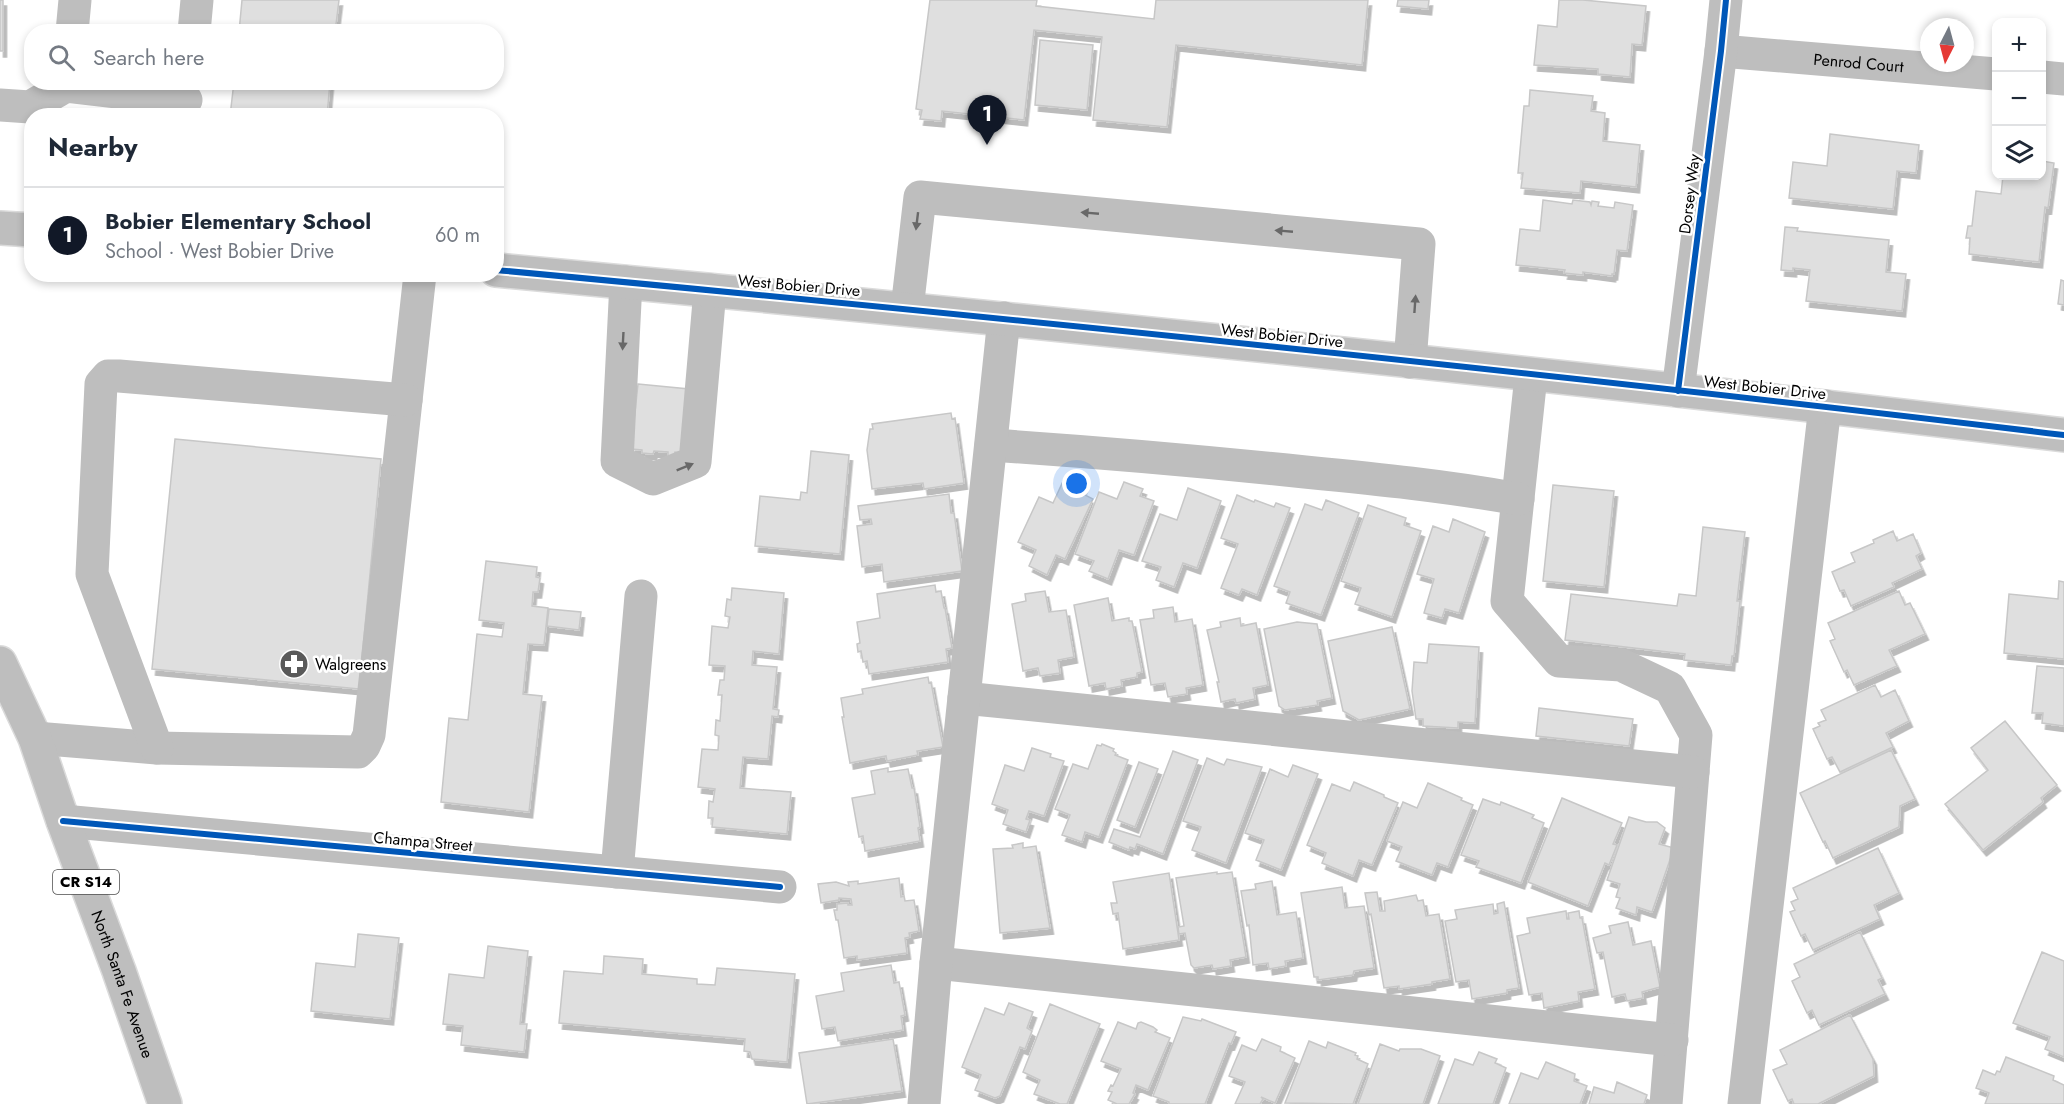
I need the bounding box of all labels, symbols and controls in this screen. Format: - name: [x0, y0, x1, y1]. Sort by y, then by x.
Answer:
- north arrow: [1920, 18, 1974, 72]
- map controls: [1992, 18, 2046, 180]
- button: +: [1992, 18, 2046, 72]
- search box: [24, 24, 504, 90]
- icon: search: [45, 41, 78, 74]
- text: Search here: [93, 41, 204, 73]
- street label: Penrod Court: [1812, 48, 1905, 78]
- button: −: [1992, 72, 2046, 126]
- pin: 1: [968, 96, 1006, 145]
- button: layers: [1992, 126, 2046, 180]
- text: Nearby: [48, 128, 137, 166]
- street label: Dorsey Way: [1673, 152, 1706, 235]
- text: Bobier Elementary School: [105, 205, 371, 237]
- one-way arrow: [1081, 208, 1100, 218]
- one-way arrow: [912, 212, 922, 231]
- text: 1: [62, 221, 73, 250]
- text: 60 m: [435, 221, 480, 250]
- one-way arrow: [1275, 226, 1294, 236]
- text: School · West Bobier Drive: [105, 237, 334, 266]
- street label: West Bobier Drive: [737, 269, 861, 302]
- one-way arrow: [1410, 294, 1419, 313]
- street label: West Bobier Drive: [1220, 318, 1344, 353]
- one-way arrow: [618, 331, 627, 350]
- street label: West Bobier Drive: [1703, 370, 1827, 405]
- one-way arrow: [676, 462, 694, 472]
- your location: [1062, 469, 1091, 498]
- pharmacy icon: Walgreens: [278, 648, 310, 680]
- place label: Walgreens: [315, 653, 386, 676]
- street label: Champa Street: [372, 826, 474, 857]
- road number: CR S14: [53, 870, 119, 894]
- street label: North Santa Fe Avenue: [85, 907, 159, 1061]

